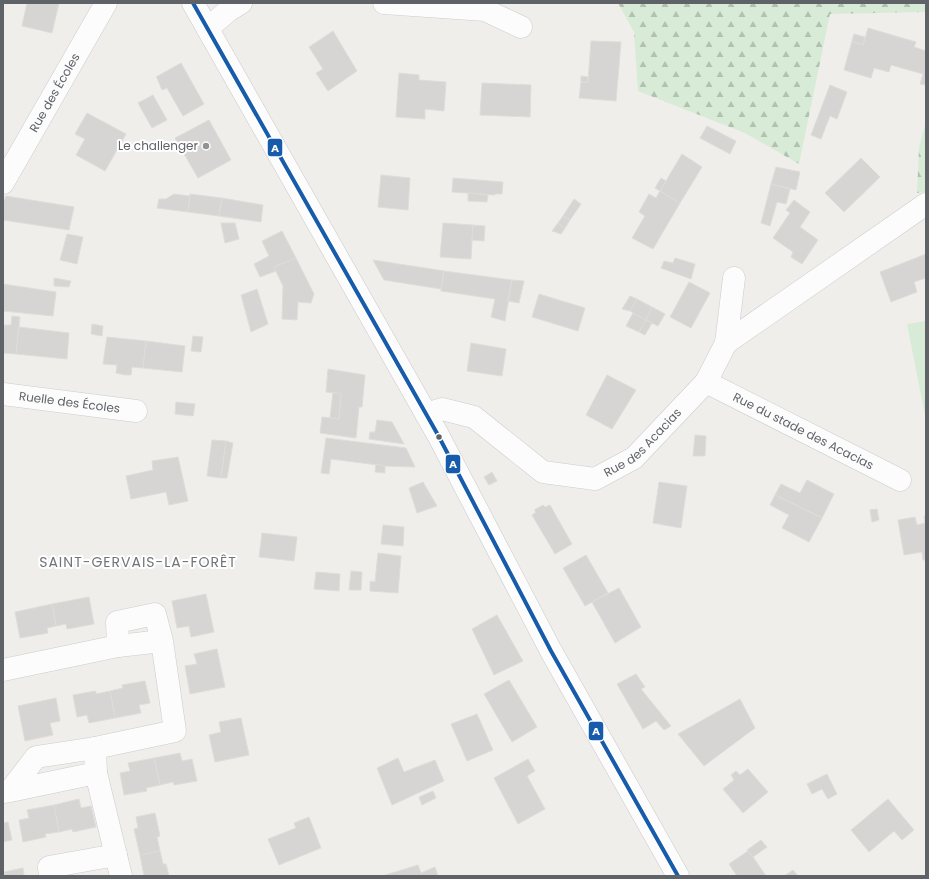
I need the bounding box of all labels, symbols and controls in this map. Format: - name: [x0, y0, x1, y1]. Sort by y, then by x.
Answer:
- street label: Rue des Écoles: [25, 50, 84, 135]
- place label: Le challenger: [118, 137, 199, 154]
- line badge: A: [267, 138, 283, 157]
- text: A: [271, 140, 279, 156]
- marker: Le challenger: [201, 141, 211, 151]
- street label: Ruelle des Écoles: [18, 387, 121, 417]
- street label: Rue du stade des Acacias: [730, 388, 877, 473]
- street label: Rue des Acacias: [601, 404, 685, 481]
- unlabelled marker: [434, 432, 444, 442]
- line badge: A: [445, 454, 461, 474]
- text: A: [449, 456, 457, 472]
- district label: SAINT-GERVAIS-LA-FORÊT: [39, 552, 237, 572]
- line badge: A: [588, 721, 604, 741]
- text: A: [592, 723, 600, 739]

